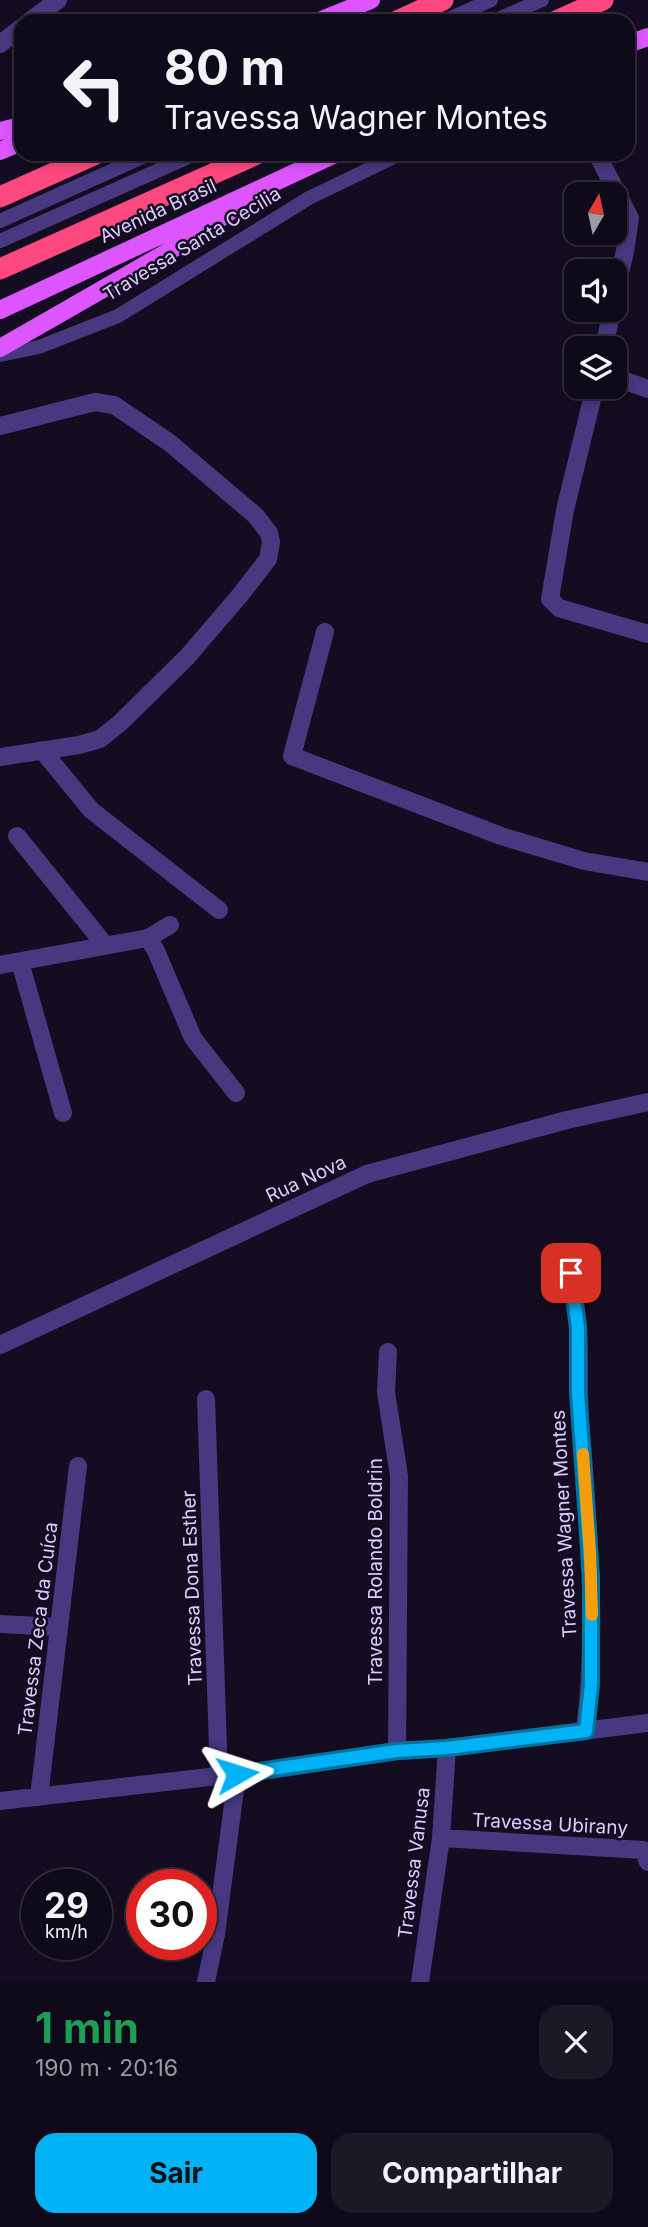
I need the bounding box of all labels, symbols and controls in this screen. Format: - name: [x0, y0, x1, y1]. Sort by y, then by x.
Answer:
- text: 80 m: [164, 38, 285, 97]
- icon: left: [49, 42, 140, 133]
- text: Travessa Wagner Montes: [164, 98, 548, 137]
- street label: Avenida Brasil: [96, 174, 220, 248]
- street label: Travessa Santa Cecilia: [99, 182, 285, 306]
- north arrow: [564, 182, 626, 245]
- map controls: [564, 182, 627, 399]
- button: sound: [564, 259, 627, 322]
- button: layers: [564, 336, 627, 399]
- street label: Rua Nova: [262, 1150, 350, 1208]
- pin: [541, 1243, 601, 1303]
- icon: arrive: [552, 1254, 590, 1292]
- street label: Travessa Wagner Montes: [547, 1410, 581, 1638]
- street label: Travessa Rolando Boldrin: [364, 1458, 387, 1686]
- street label: Travessa Dona Esther: [177, 1490, 207, 1686]
- street label: Travessa Zeca da Cuíca: [13, 1521, 63, 1737]
- position arrow: [200, 1737, 274, 1811]
- street label: Travessa Vanusa: [393, 1786, 435, 1940]
- street label: Travessa Ubirany: [471, 1808, 629, 1840]
- speed limit sign: 30: [126, 1869, 217, 1960]
- text: 29: [44, 1884, 89, 1926]
- text: km/h: [45, 1921, 88, 1942]
- text: 1 min: [35, 2002, 139, 2053]
- button: close: [539, 2005, 613, 2079]
- text: 190 m · 20:16: [35, 2054, 178, 2082]
- button: Sair: [35, 2133, 317, 2213]
- button: Compartilhar: [331, 2133, 613, 2213]

